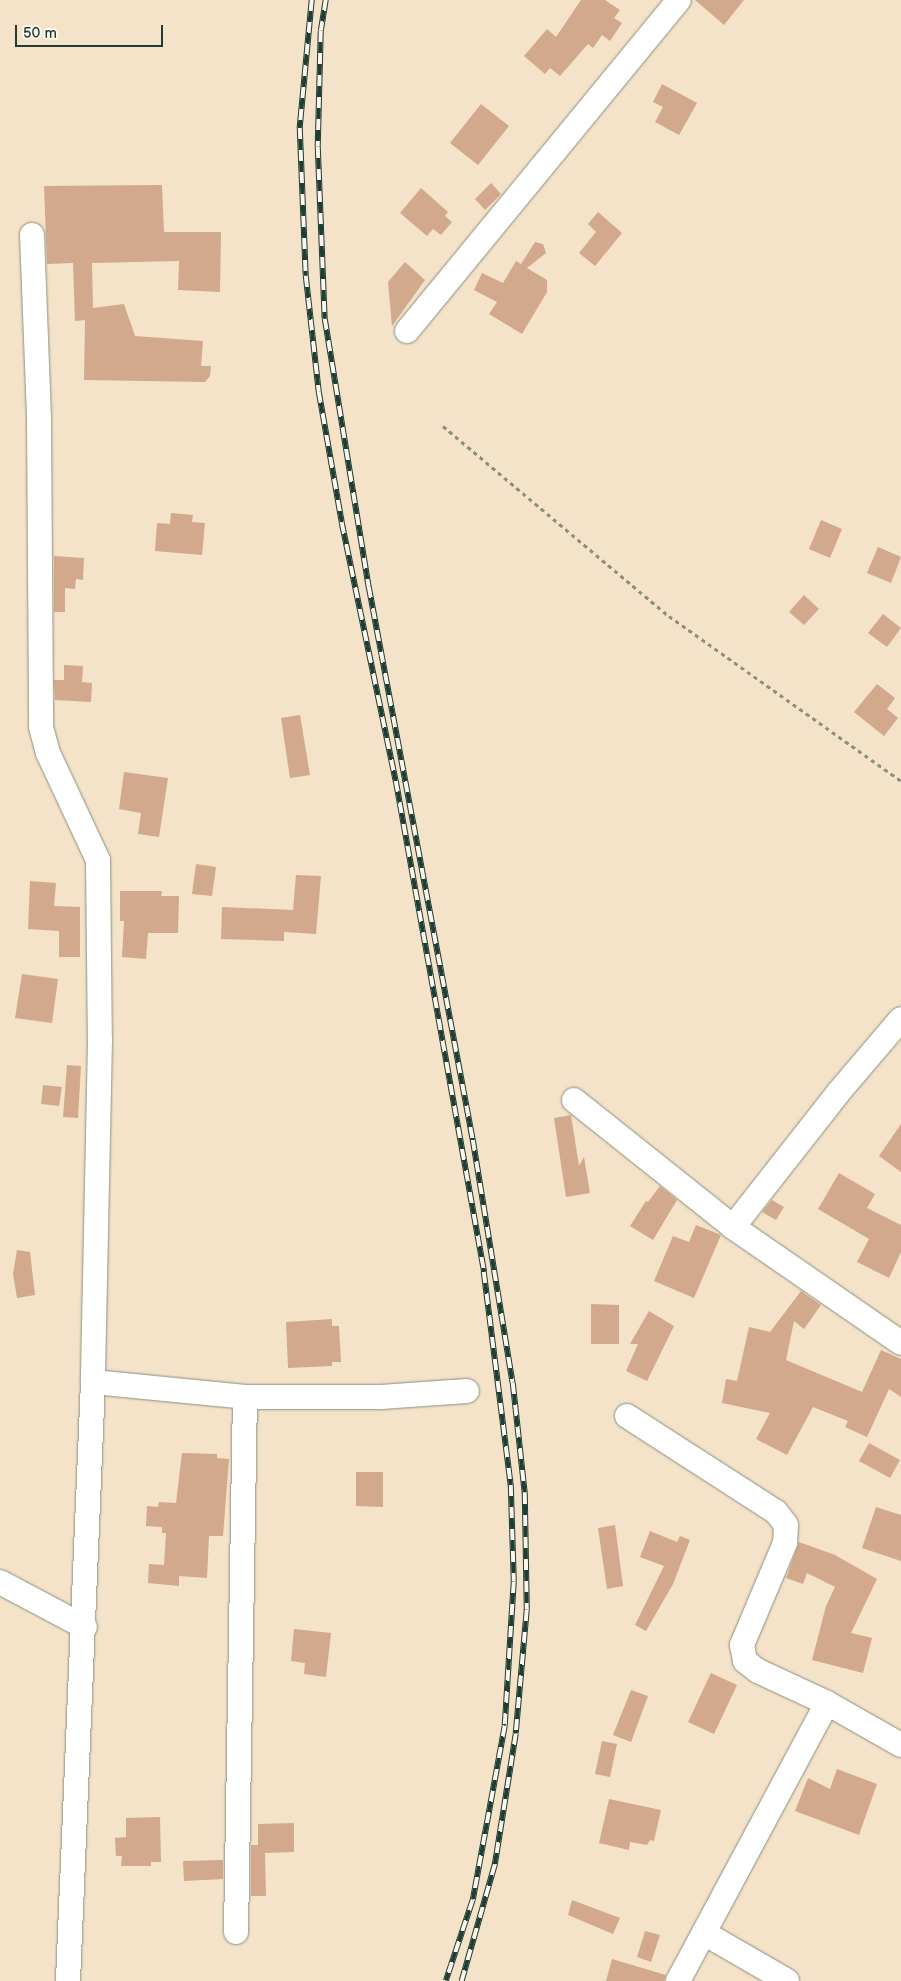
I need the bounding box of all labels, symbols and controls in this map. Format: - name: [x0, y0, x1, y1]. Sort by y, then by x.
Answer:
- scale bar: [18, 15, 165, 47]
- text: 50 m: [23, 24, 57, 43]

